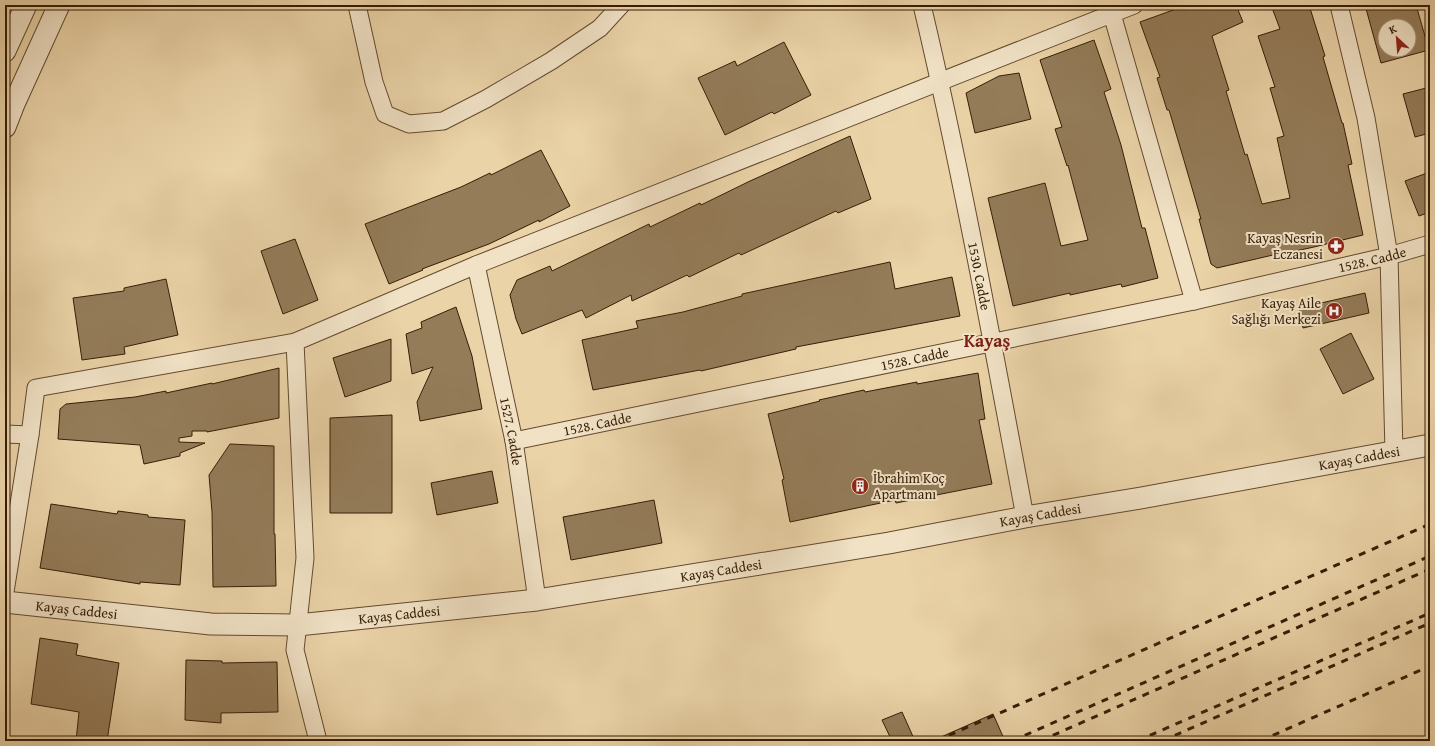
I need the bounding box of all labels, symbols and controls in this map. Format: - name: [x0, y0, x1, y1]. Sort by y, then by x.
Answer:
- north arrow: [1377, 18, 1417, 58]
- text: K: [1386, 20, 1399, 38]
- place label: Kayaş Nesrin Eczanesi: [1247, 228, 1323, 264]
- pharmacy icon: Kayaş Nesrin Eczanesi: [1326, 236, 1346, 256]
- street label: 1530. Cadde: [963, 240, 996, 312]
- street label: 1528. Cadde: [1336, 241, 1409, 277]
- place label: Kayaş Aile Sağlığı Merkezi: [1231, 293, 1321, 329]
- hospital icon: Kayaş Aile Sağlığı Merkezi: [1324, 301, 1344, 321]
- district label: Kayaş: [964, 327, 1011, 354]
- street label: 1528. Cadde: [879, 342, 951, 375]
- street label: 1527. Cadde: [495, 395, 527, 467]
- street label: 1528. Cadde: [561, 407, 634, 441]
- street label: Kayaş Caddesi: [1317, 441, 1402, 475]
- place label: İbrahim Koç Apartmanı: [873, 468, 945, 504]
- building icon: İbrahim Koç Apartmanı: [850, 476, 870, 496]
- street label: Kayaş Caddesi: [998, 498, 1083, 532]
- street label: Kayaş Caddesi: [679, 554, 763, 587]
- street label: Kayaş Caddesi: [35, 595, 119, 624]
- street label: Kayaş Caddesi: [357, 600, 441, 629]

